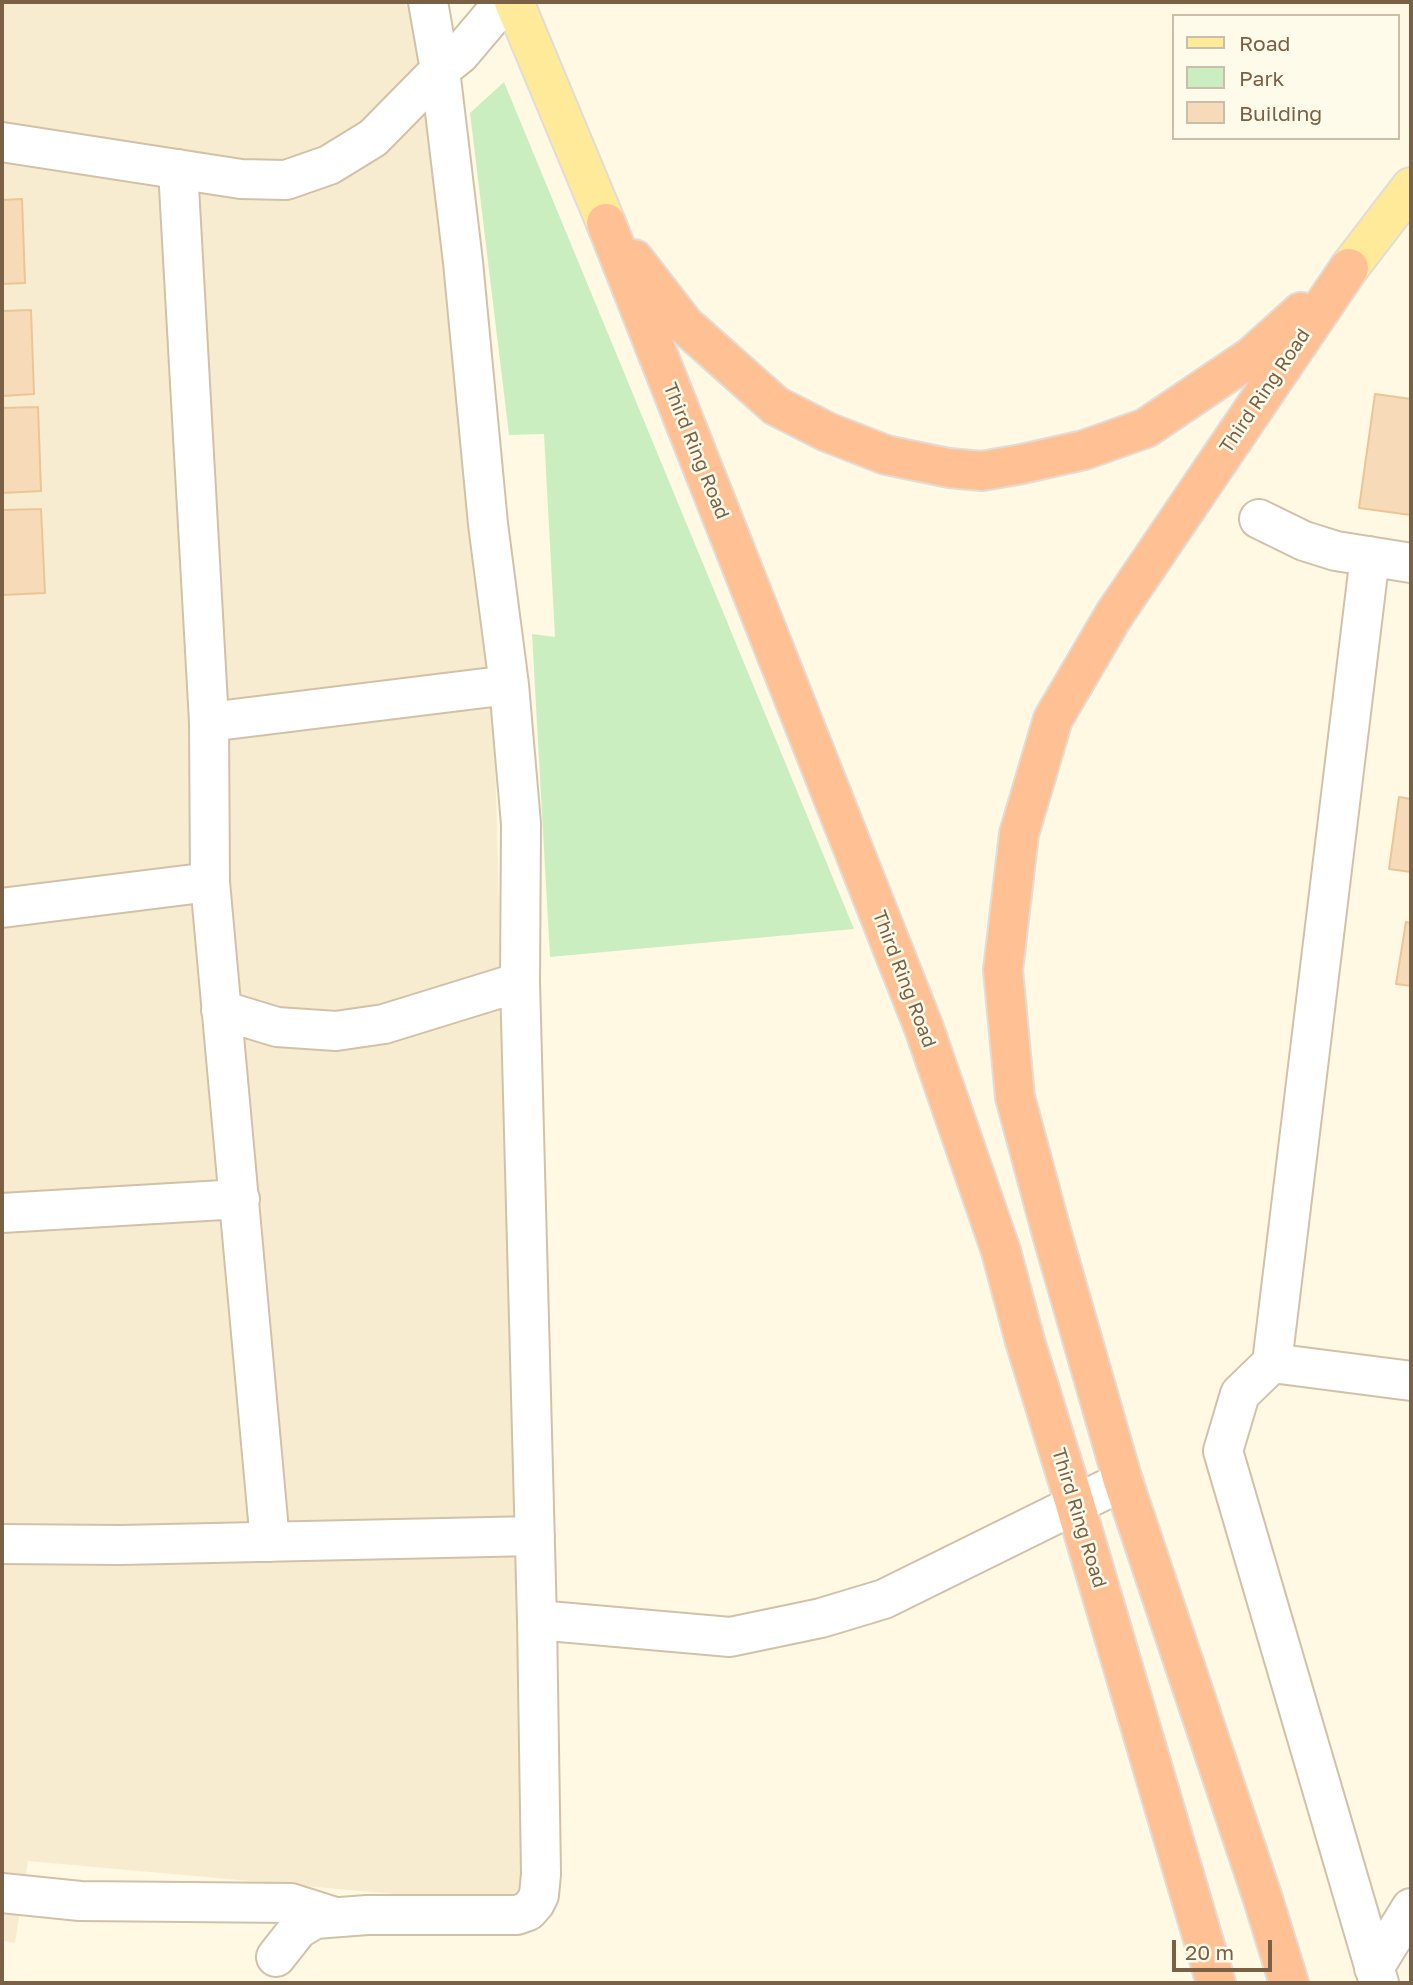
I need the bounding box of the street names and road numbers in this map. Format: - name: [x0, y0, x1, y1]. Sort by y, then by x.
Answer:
- street label: Third Ring Road: [1215, 325, 1315, 457]
- street label: Third Ring Road: [658, 380, 734, 522]
- street label: Third Ring Road: [867, 907, 941, 1051]
- street label: Third Ring Road: [1047, 1445, 1111, 1591]

